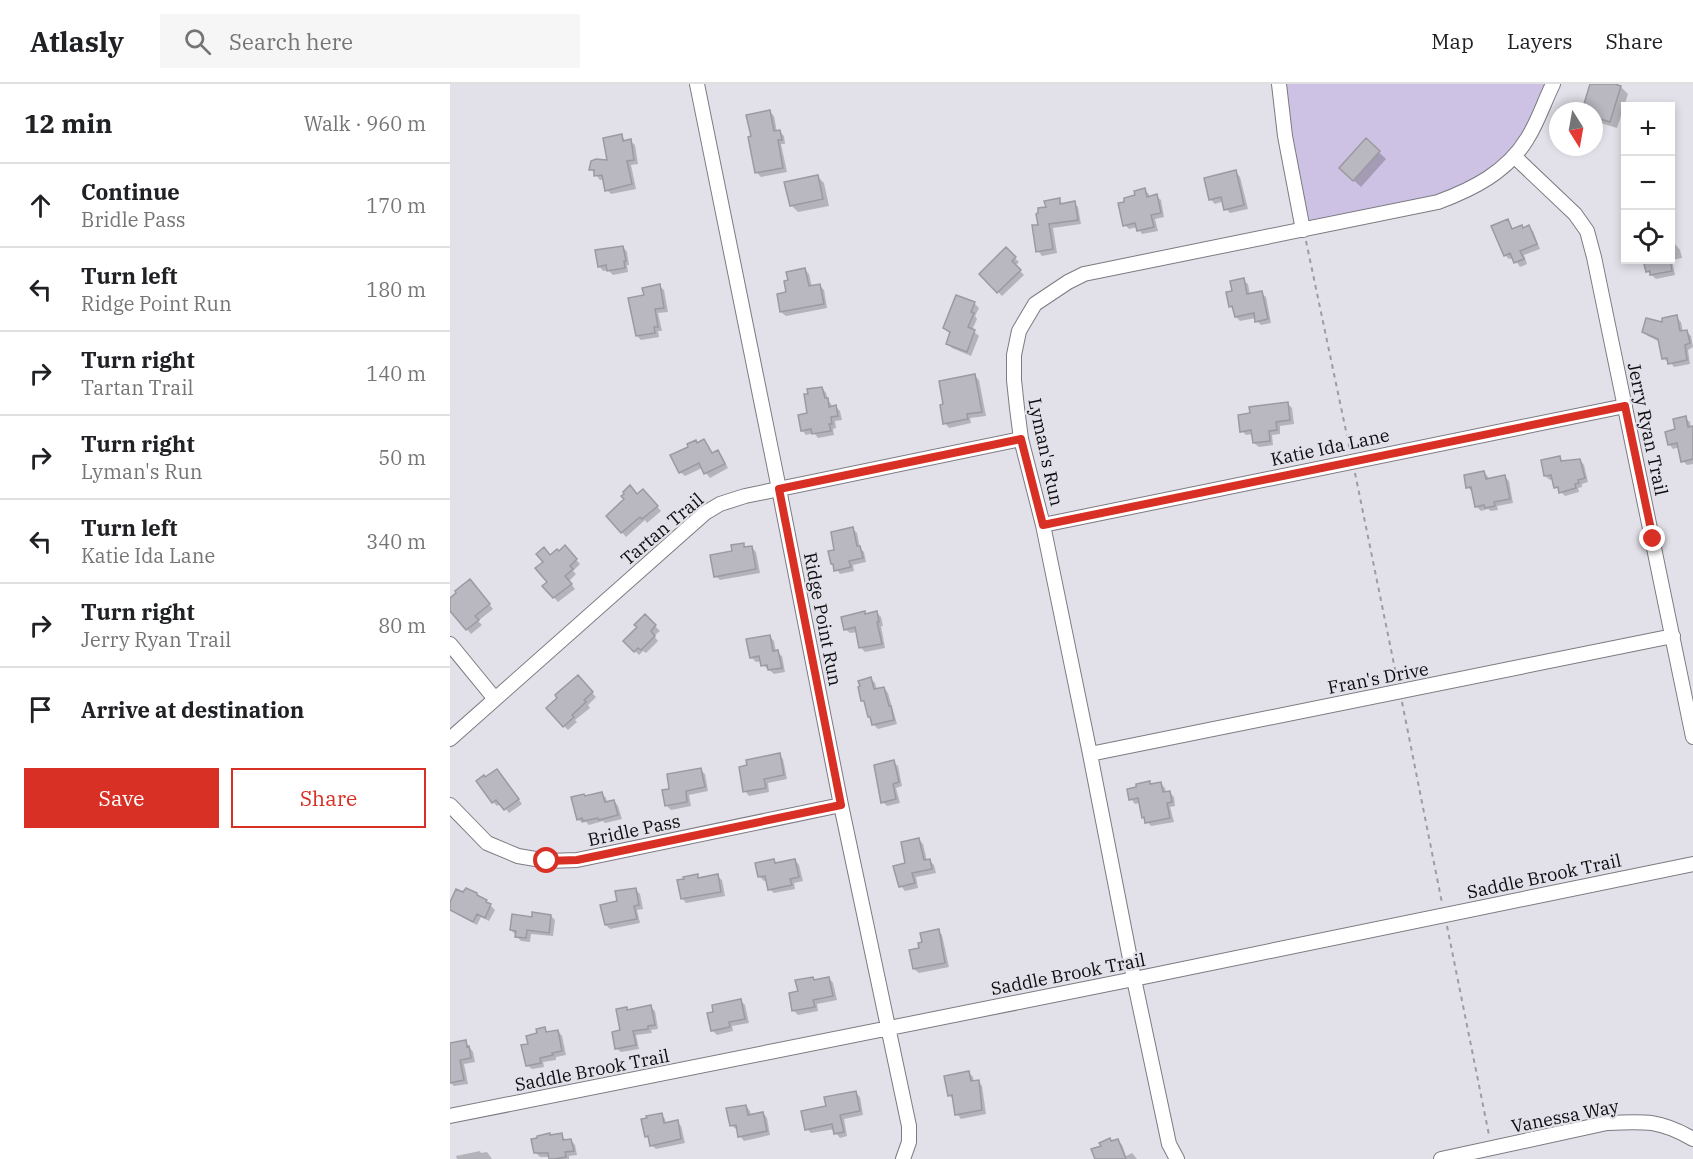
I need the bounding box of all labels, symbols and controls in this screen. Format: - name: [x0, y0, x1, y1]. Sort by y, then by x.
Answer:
- search box: [160, 14, 580, 68]
- text: Atlasly: [30, 23, 124, 60]
- icon: search: [181, 25, 214, 58]
- text: Search here: [229, 27, 353, 56]
- text: Map: [1431, 27, 1474, 55]
- text: Layers: [1507, 27, 1573, 55]
- text: Share: [1606, 27, 1663, 55]
- north arrow: [1549, 102, 1603, 156]
- map controls: [1621, 102, 1675, 264]
- button: +: [1621, 102, 1675, 156]
- text: 12 min: [24, 106, 112, 140]
- text: Walk · 960 m: [304, 110, 426, 137]
- button: −: [1621, 156, 1675, 210]
- text: Continue: [81, 177, 180, 206]
- icon: ahead: [24, 189, 57, 222]
- text: 170 m: [366, 192, 426, 219]
- text: Bridle Pass: [81, 206, 186, 233]
- button: locate: [1621, 210, 1675, 264]
- text: Turn left: [81, 261, 177, 290]
- icon: left: [24, 273, 57, 306]
- text: 180 m: [366, 276, 426, 303]
- text: Ridge Point Run: [81, 290, 232, 317]
- text: Turn right: [81, 345, 195, 374]
- icon: right: [24, 357, 57, 390]
- text: 140 m: [366, 360, 426, 387]
- street label: Jerry Ryan Trail: [1623, 360, 1673, 498]
- text: Tartan Trail: [81, 374, 193, 401]
- street label: Lyman's Run: [1023, 396, 1069, 508]
- street label: Katie Ida Lane: [1269, 423, 1391, 471]
- text: Turn right: [81, 429, 195, 458]
- icon: right: [24, 441, 57, 474]
- text: 50 m: [378, 444, 426, 471]
- text: Lyman's Run: [81, 458, 203, 485]
- street label: Tartan Trail: [616, 488, 708, 570]
- text: Turn left: [81, 513, 177, 542]
- icon: left: [24, 525, 57, 558]
- route end: [1639, 525, 1665, 551]
- text: 340 m: [366, 528, 426, 555]
- text: Katie Ida Lane: [81, 542, 215, 569]
- street label: Ridge Point Run: [799, 550, 847, 688]
- text: Turn right: [81, 597, 195, 626]
- icon: right: [24, 609, 57, 642]
- text: 80 m: [378, 612, 426, 639]
- text: Jerry Ryan Trail: [81, 626, 231, 653]
- street label: Fran's Drive: [1326, 657, 1430, 699]
- icon: arrive: [24, 693, 57, 726]
- text: Arrive at destination: [81, 695, 304, 724]
- button: Save: [24, 768, 219, 828]
- button: Share: [231, 768, 426, 828]
- street label: Bridle Pass: [586, 809, 682, 851]
- route start: [533, 847, 559, 873]
- street label: Saddle Brook Trail: [1465, 848, 1623, 904]
- street label: Saddle Brook Trail: [989, 948, 1147, 1000]
- street label: Saddle Brook Trail: [513, 1044, 671, 1096]
- street label: Vanessa Way: [1509, 1094, 1621, 1138]

